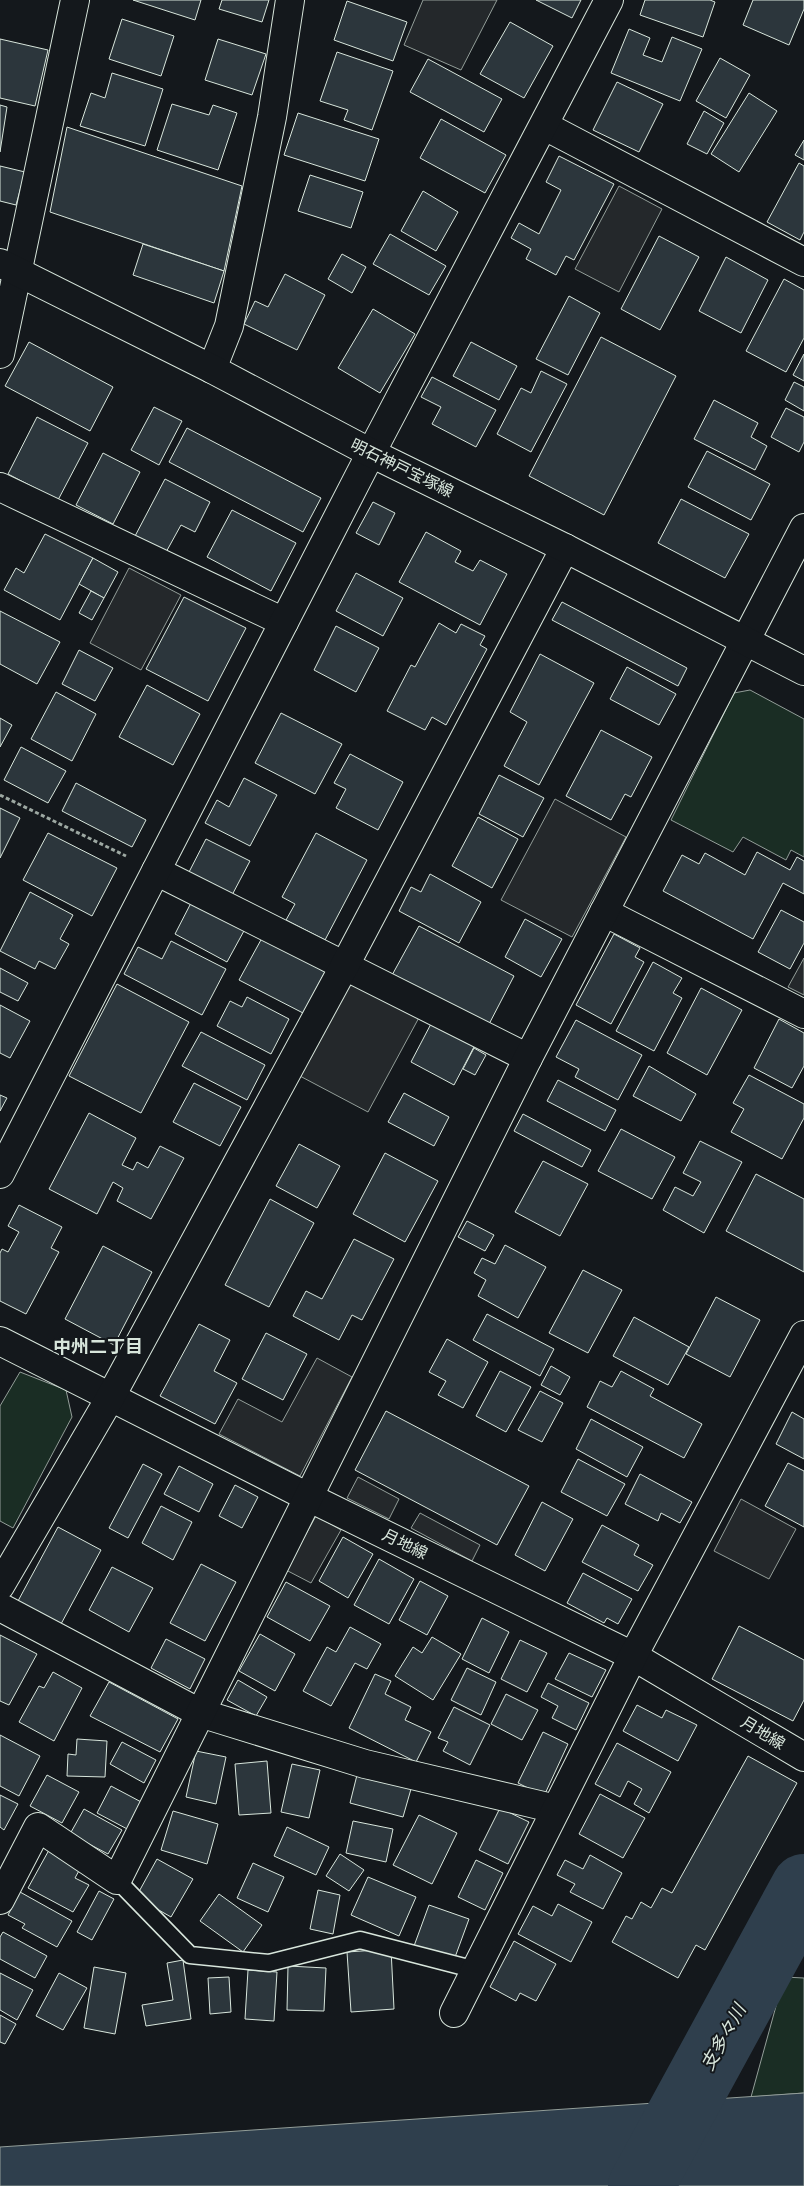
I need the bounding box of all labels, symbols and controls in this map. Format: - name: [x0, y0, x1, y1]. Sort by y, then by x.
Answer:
- street label: 明石神戸宝塚線: [347, 435, 457, 501]
- district label: 中州二丁目: [53, 1336, 143, 1357]
- street label: 月地線: [379, 1525, 431, 1563]
- street label: 月地線: [738, 1712, 788, 1754]
- water label: 支多々川: [696, 1999, 751, 2074]

